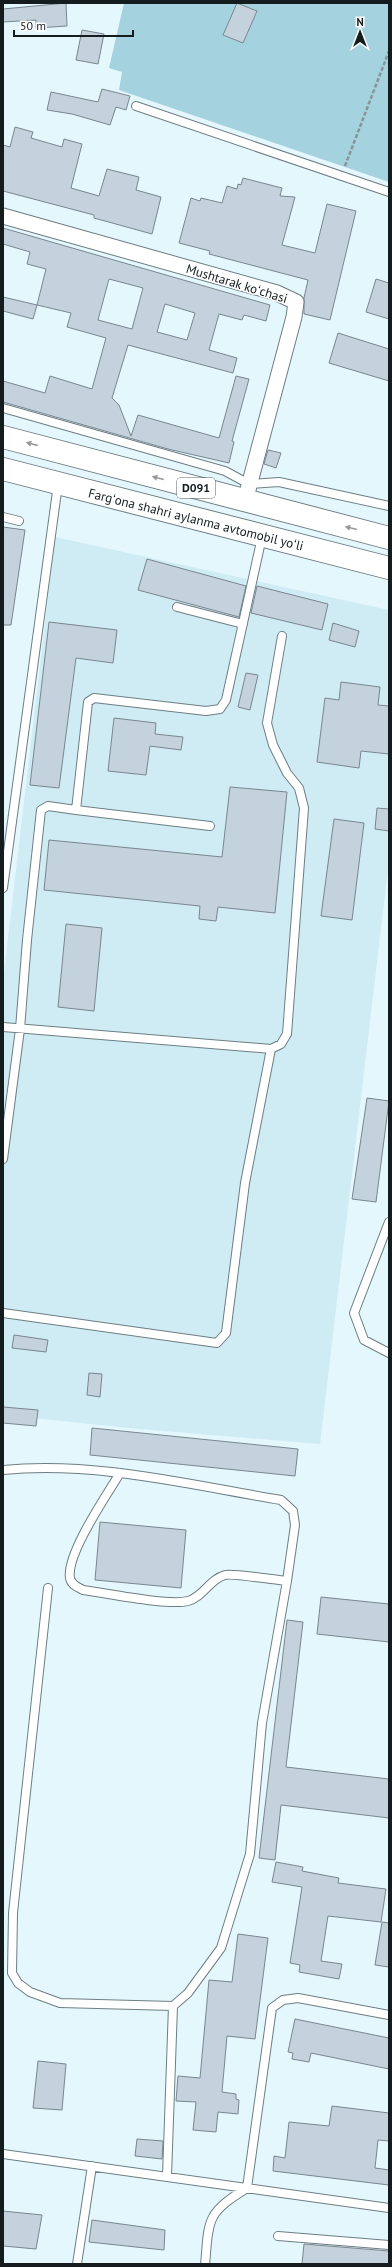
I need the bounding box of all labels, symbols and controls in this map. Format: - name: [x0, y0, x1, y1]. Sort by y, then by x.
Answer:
- scale bar: [14, 12, 133, 38]
- north arrow: [340, 12, 380, 52]
- text: N: [356, 15, 364, 29]
- text: 50 m: [20, 18, 46, 33]
- street label: Mushtarak koʻchasi: [184, 260, 290, 307]
- one-way arrow: [26, 441, 38, 447]
- one-way arrow: [151, 475, 163, 481]
- road number: D091: [177, 478, 215, 498]
- street label: Fargʻona shahri aylanma avtomobil yoʻli: [86, 484, 305, 555]
- one-way arrow: [345, 525, 357, 531]

